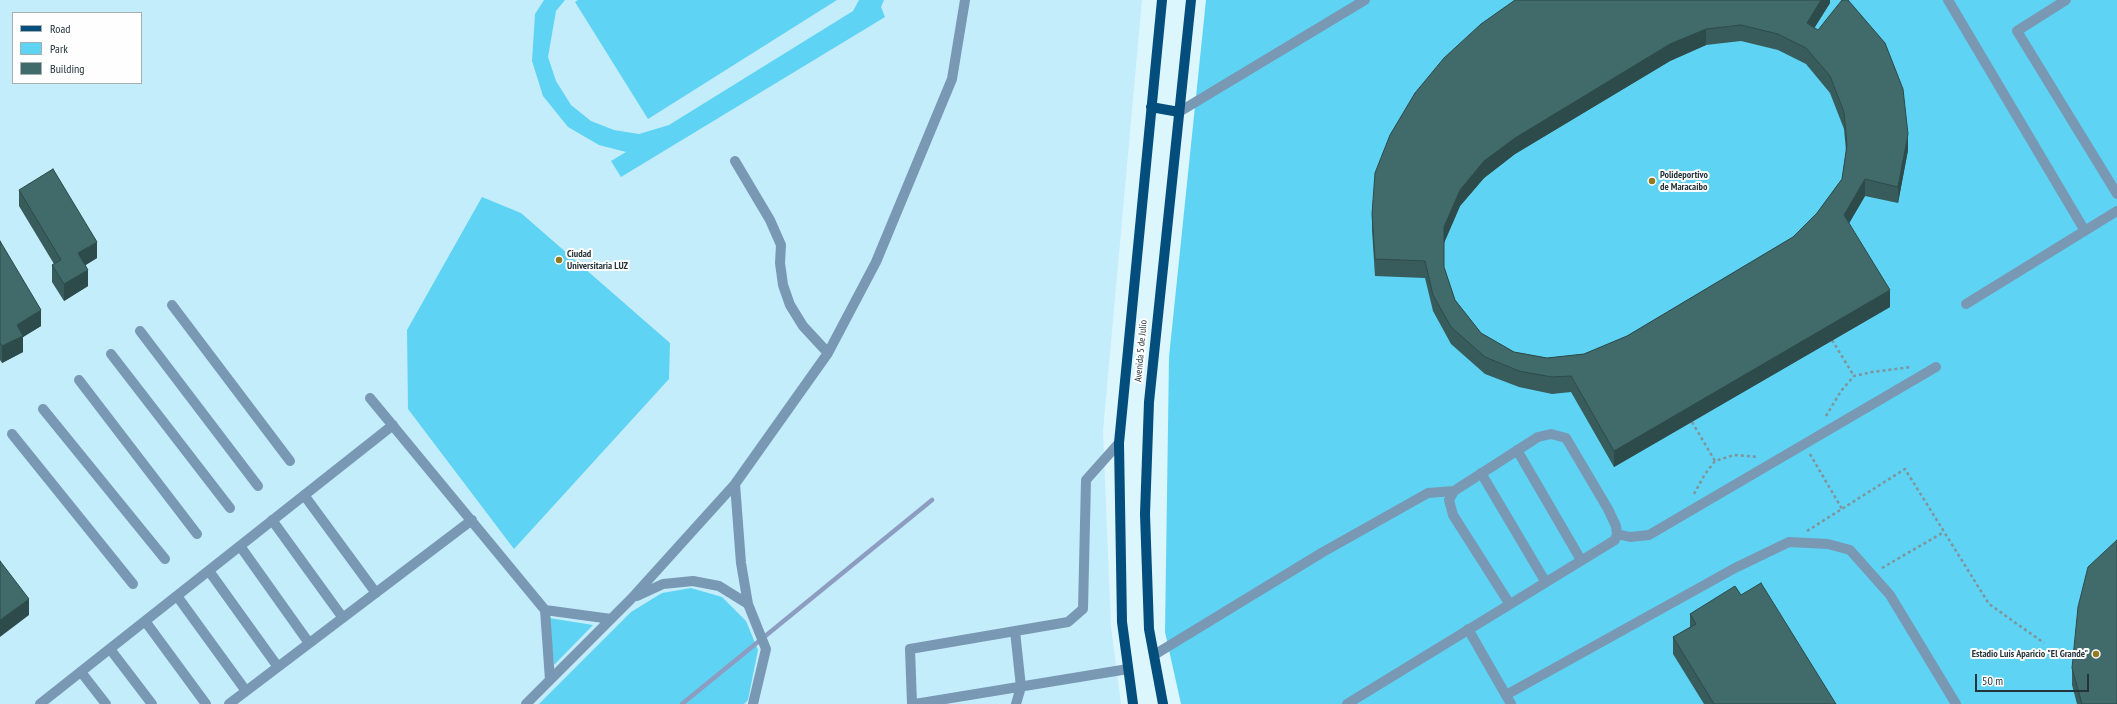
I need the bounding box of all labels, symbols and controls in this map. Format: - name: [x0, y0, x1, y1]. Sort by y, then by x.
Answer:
- legend: [12, 12, 142, 84]
- text: Road: [50, 21, 70, 36]
- text: Park: [50, 41, 68, 56]
- text: Building: [50, 61, 85, 76]
- place label: Polideportivo de Maracaibo: [1660, 169, 1708, 192]
- marker: Polideportivo de Maracaibo: [1647, 176, 1657, 186]
- place label: Ciudad Universitaria LUZ: [567, 248, 628, 272]
- marker: Ciudad Universitaria LUZ: [554, 255, 564, 265]
- street label: Avenida 5 de Julio: [1132, 319, 1150, 383]
- place label: Estadio Luis Aparicio "El Grande": [1972, 648, 2088, 660]
- marker: Estadio Luis Aparicio "El Grande": [2091, 649, 2101, 659]
- scale bar: [1977, 666, 2091, 692]
- text: 50 m: [1982, 673, 2003, 688]

